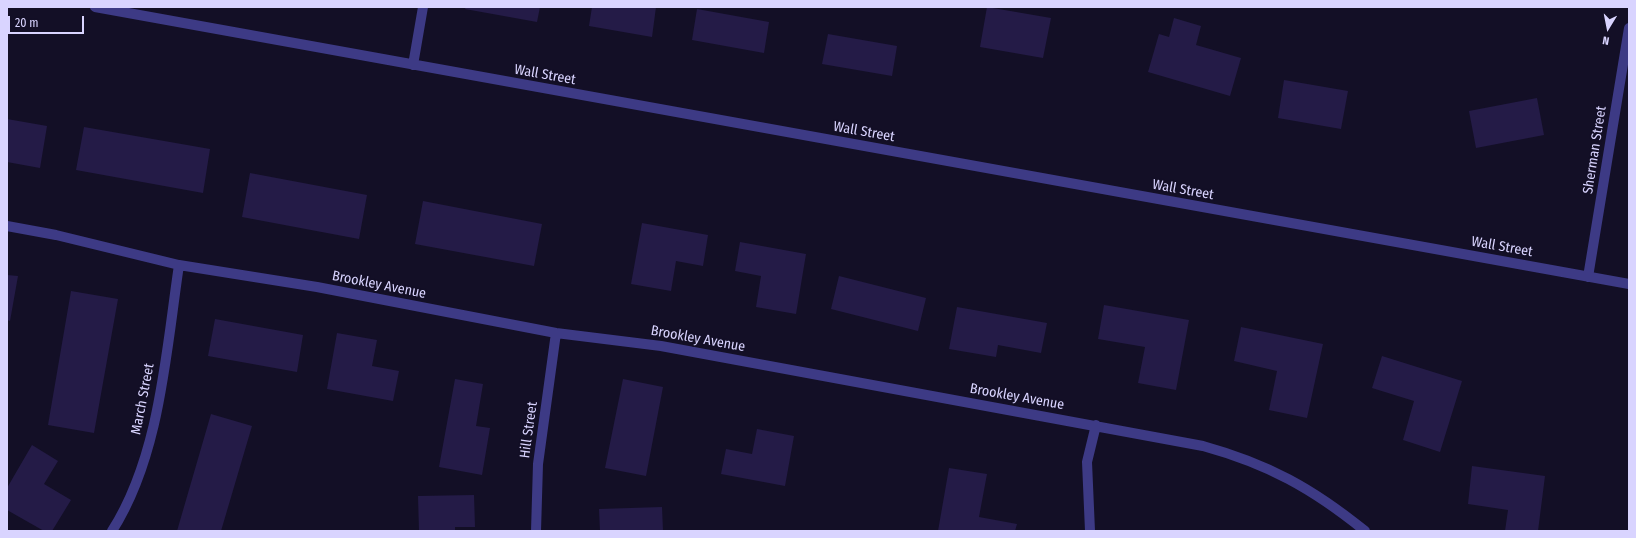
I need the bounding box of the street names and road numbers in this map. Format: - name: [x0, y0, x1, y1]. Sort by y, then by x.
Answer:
- street label: Wall Street: [513, 61, 577, 89]
- street label: Sherman Street: [1580, 105, 1610, 195]
- street label: Wall Street: [832, 118, 896, 146]
- street label: Wall Street: [1151, 176, 1215, 204]
- street label: Wall Street: [1470, 233, 1534, 261]
- street label: Brookley Avenue: [331, 268, 427, 302]
- street label: Brookley Avenue: [650, 322, 746, 356]
- street label: March Street: [128, 362, 158, 436]
- street label: Brookley Avenue: [969, 380, 1065, 414]
- street label: Hill Street: [517, 401, 541, 459]

